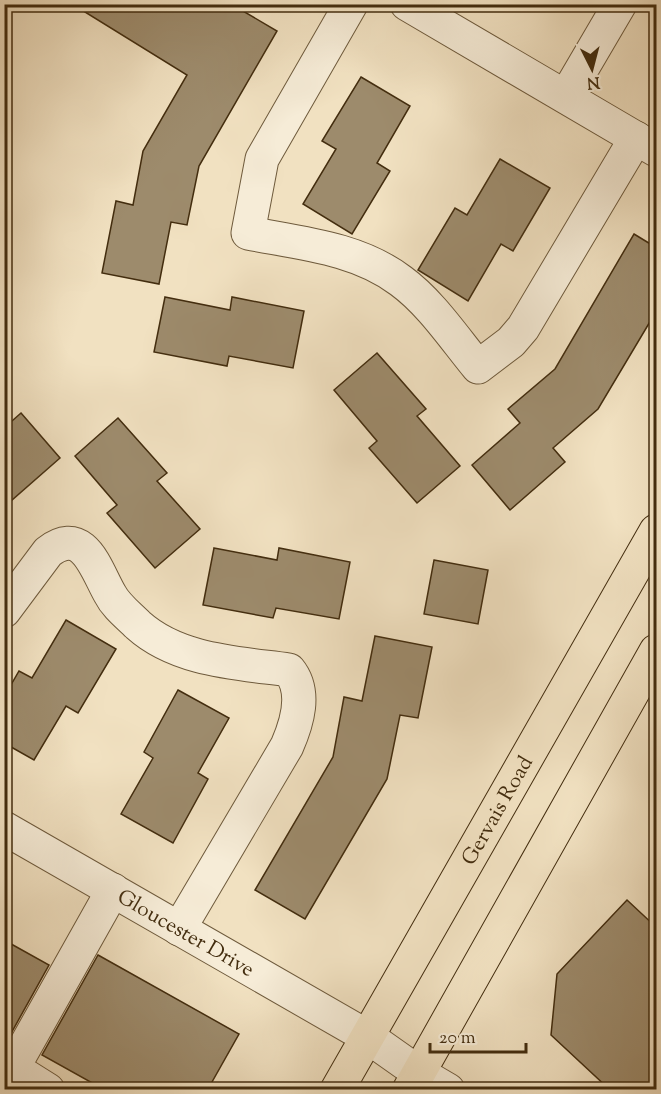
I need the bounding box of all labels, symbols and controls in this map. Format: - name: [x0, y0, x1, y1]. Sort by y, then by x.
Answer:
- north arrow: [562, 39, 622, 99]
- text: N: [586, 69, 601, 94]
- street label: Gervais Road: [455, 751, 542, 872]
- street label: Gloucester Drive: [111, 883, 259, 986]
- scale bar: [430, 1016, 526, 1054]
- text: 20 m: [439, 1026, 476, 1052]

